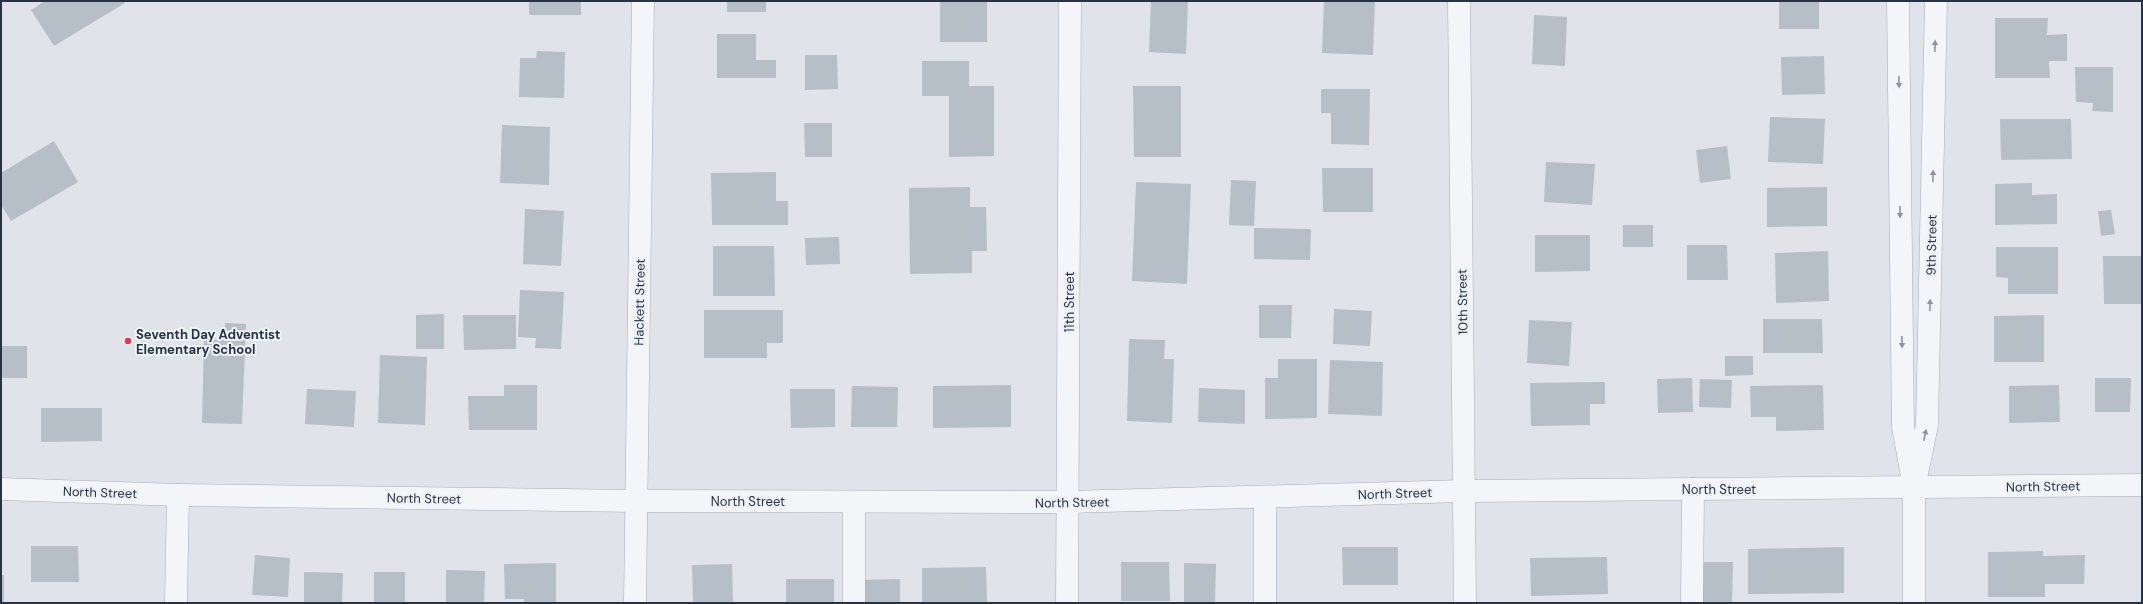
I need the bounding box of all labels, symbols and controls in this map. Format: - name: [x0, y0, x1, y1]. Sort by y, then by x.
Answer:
- one-way arrow: [1932, 40, 1939, 52]
- one-way arrow: [1896, 76, 1902, 89]
- one-way arrow: [1929, 170, 1936, 182]
- one-way arrow: [1897, 206, 1904, 218]
- street label: 9th Street: [1922, 214, 1941, 276]
- street label: Hackett Street: [630, 258, 649, 346]
- street label: 10th Street: [1453, 269, 1472, 335]
- street label: 11th Street: [1061, 272, 1078, 332]
- one-way arrow: [1927, 298, 1933, 311]
- place label: Seventh Day Adventist Elementary School: [136, 326, 280, 358]
- marker: Seventh Day Adventist Elementary School: [123, 336, 133, 346]
- one-way arrow: [1899, 336, 1905, 349]
- one-way arrow: [1923, 429, 1929, 441]
- street label: North Street: [2006, 477, 2080, 496]
- street label: North Street: [1682, 481, 1756, 498]
- street label: North Street: [63, 483, 137, 502]
- street label: North Street: [1358, 484, 1432, 503]
- street label: North Street: [387, 489, 461, 508]
- street label: North Street: [711, 493, 785, 510]
- street label: North Street: [1035, 493, 1109, 512]

